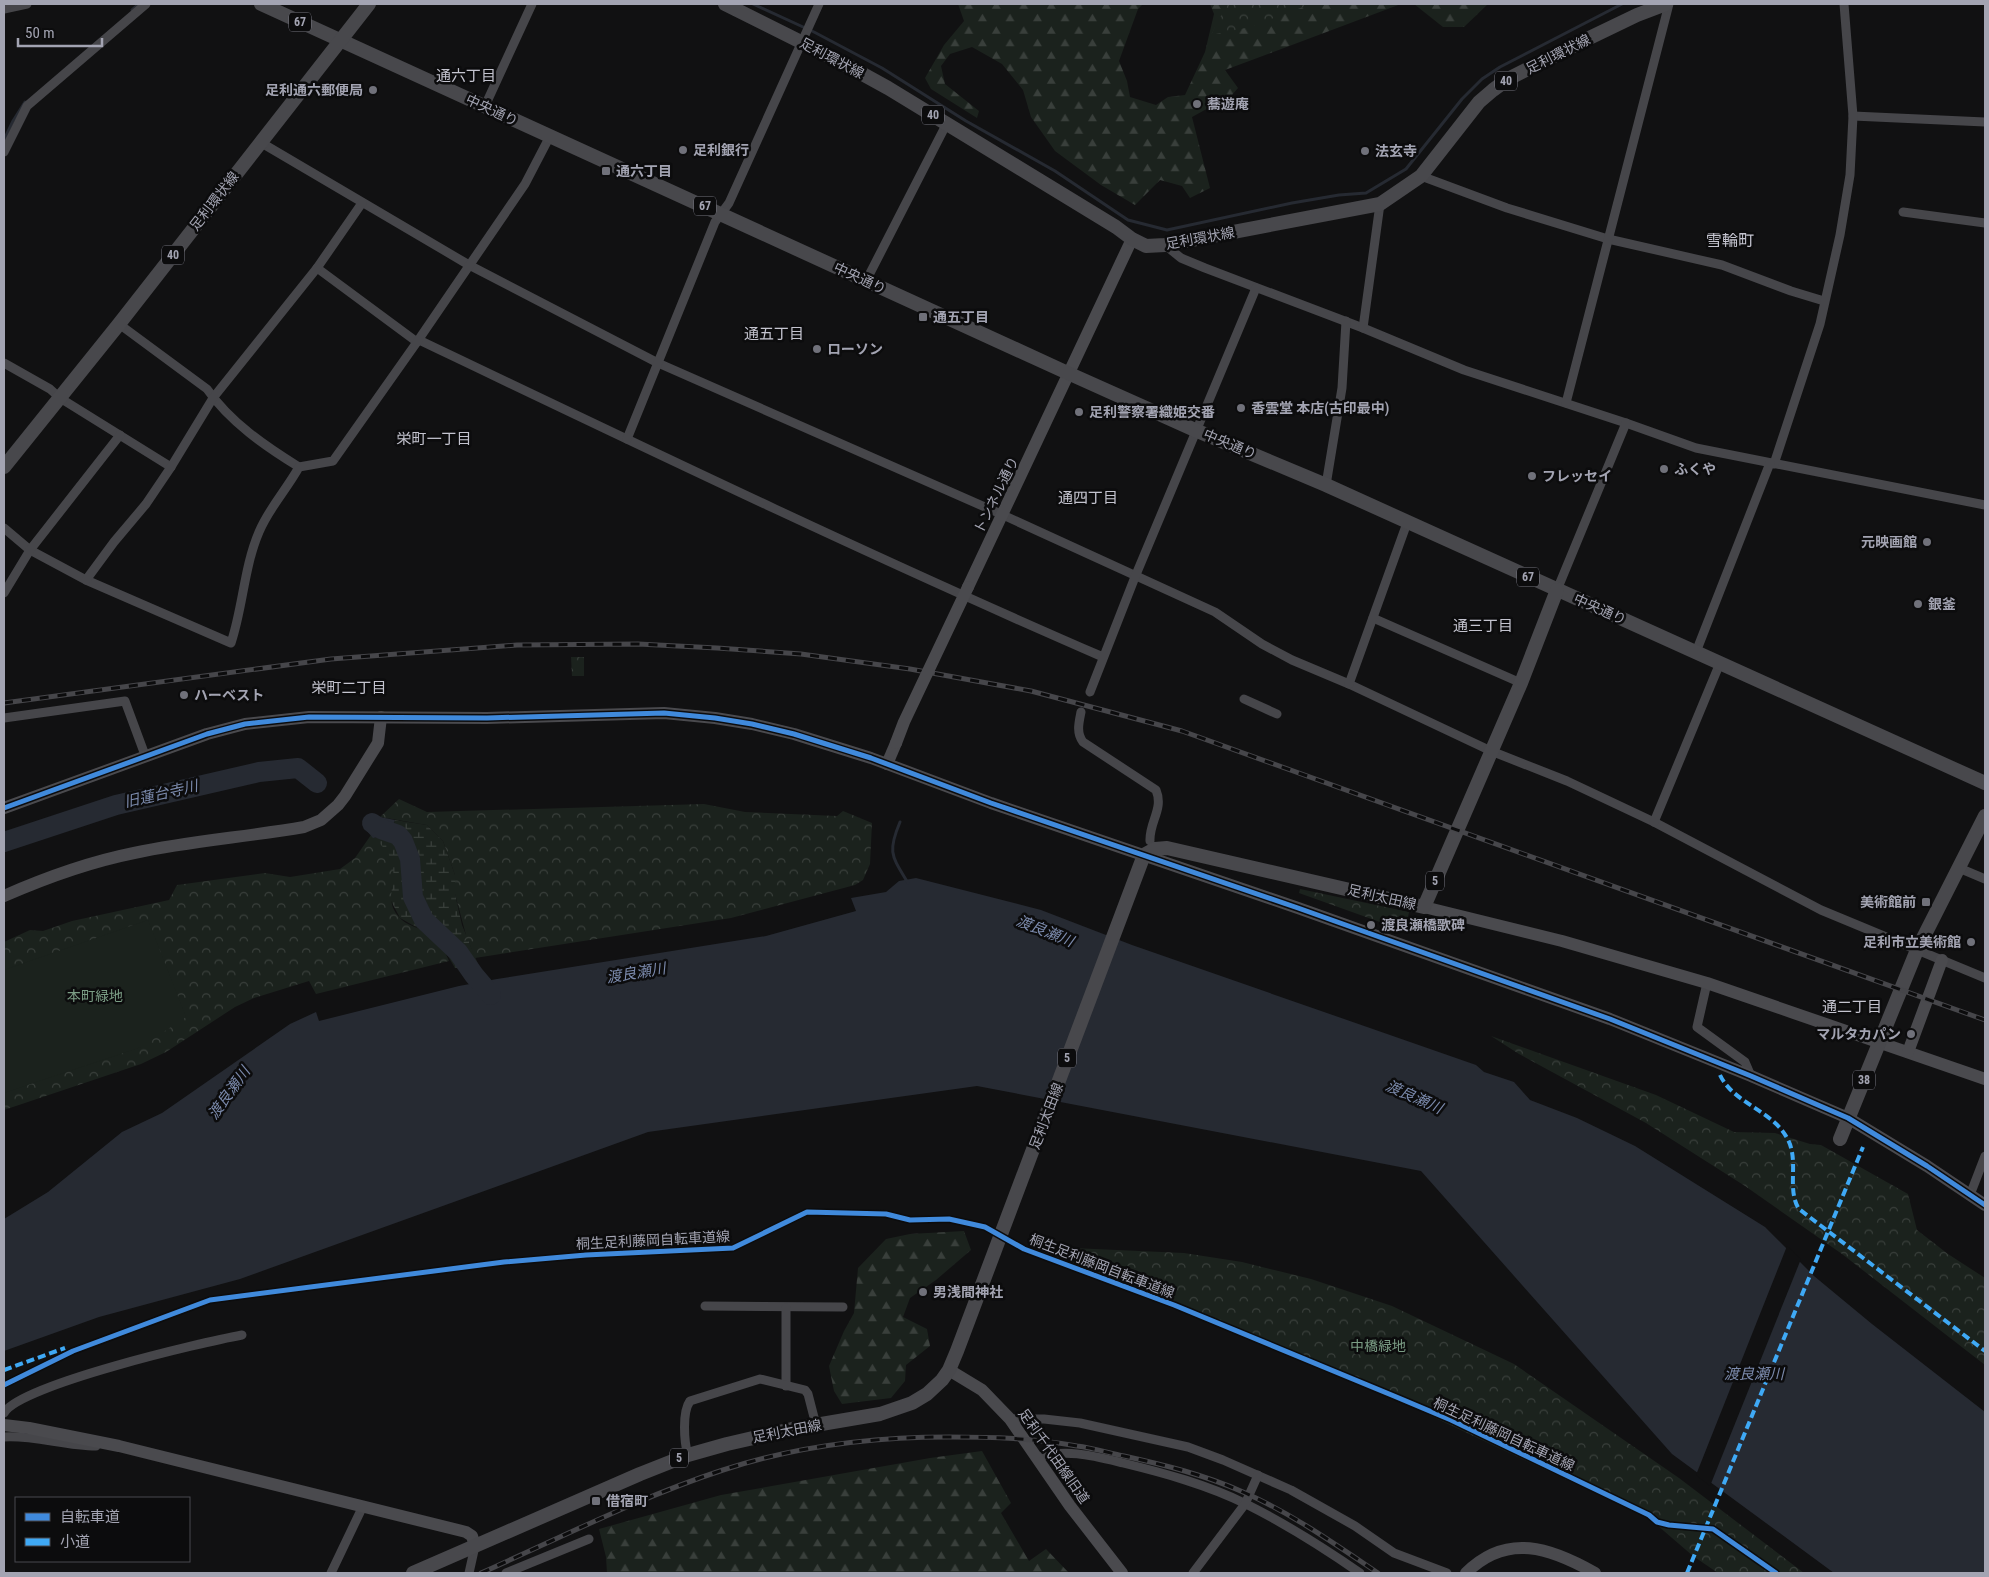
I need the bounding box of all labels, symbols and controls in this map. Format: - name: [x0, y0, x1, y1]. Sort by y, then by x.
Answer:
- road number: 67: [289, 13, 311, 32]
- scale bar: [18, 15, 101, 47]
- text: 50 m: [25, 24, 55, 42]
- street label: 足利環状線: [1523, 31, 1593, 77]
- street label: 足利環状線: [797, 35, 867, 81]
- district label: 通六丁目: [436, 67, 496, 85]
- road number: 40: [1495, 72, 1517, 90]
- place label: 足利通六郵便局: [265, 82, 363, 98]
- marker: 足利通六郵便局: [367, 84, 379, 96]
- street label: 中央通り: [463, 91, 521, 129]
- place label: 蕎遊庵: [1207, 96, 1249, 112]
- marker: 蕎遊庵: [1191, 98, 1203, 110]
- road number: 40: [922, 106, 944, 124]
- place label: 足利銀行: [693, 142, 749, 158]
- place label: 法玄寺: [1375, 143, 1417, 159]
- marker: 足利銀行: [677, 144, 689, 156]
- marker: 法玄寺: [1359, 145, 1371, 157]
- place label: 通六丁目: [616, 163, 672, 179]
- marker: 通六丁目: [600, 165, 612, 177]
- street label: 足利環状線: [186, 168, 242, 234]
- road number: 67: [694, 197, 716, 216]
- street label: 足利環状線: [1164, 224, 1236, 252]
- district label: 雪輪町: [1706, 231, 1754, 250]
- road number: 40: [162, 246, 184, 264]
- street label: 中央通り: [831, 259, 889, 297]
- place label: 通五丁目: [933, 309, 989, 325]
- marker: 通五丁目: [917, 311, 929, 323]
- district label: 通五丁目: [744, 325, 804, 343]
- place label: ローソン: [827, 341, 883, 357]
- marker: ローソン: [811, 343, 823, 355]
- place label: 香雲堂 本店(古印最中): [1251, 400, 1389, 417]
- marker: 香雲堂 本店(古印最中): [1235, 402, 1247, 414]
- place label: 足利警察署織姫交番: [1089, 404, 1215, 420]
- marker: 足利警察署織姫交番: [1073, 406, 1085, 418]
- street label: 中央通り: [1201, 426, 1259, 462]
- district label: 栄町一丁目: [396, 430, 472, 448]
- street label: トンネル通り: [970, 454, 1022, 536]
- place label: ふくや: [1674, 461, 1716, 477]
- marker: ふくや: [1658, 463, 1670, 475]
- place label: フレッセイ: [1542, 468, 1612, 484]
- marker: フレッセイ: [1526, 470, 1538, 482]
- district label: 通四丁目: [1058, 489, 1118, 507]
- place label: 元映画館: [1861, 534, 1917, 550]
- marker: 元映画館: [1921, 536, 1933, 548]
- road number: 67: [1517, 568, 1539, 586]
- street label: 中央通り: [1571, 590, 1629, 628]
- place label: 銀釜: [1928, 596, 1956, 612]
- marker: 銀釜: [1912, 598, 1924, 610]
- district label: 通三丁目: [1453, 617, 1513, 635]
- district label: 栄町二丁目: [311, 679, 387, 697]
- place label: ハーベスト: [194, 687, 264, 703]
- marker: ハーベスト: [178, 689, 190, 701]
- water label: 旧蓮台寺川: [122, 776, 202, 811]
- road number: 5: [1426, 871, 1444, 890]
- street label: 足利太田線: [1346, 881, 1418, 913]
- place label: 美術館前: [1860, 894, 1916, 910]
- marker: 美術館前: [1920, 896, 1932, 908]
- water label: 渡良瀬川: [1014, 911, 1078, 951]
- place label: 渡良瀬橋歌碑: [1381, 917, 1465, 933]
- marker: 渡良瀬橋歌碑: [1365, 919, 1377, 931]
- place label: 足利市立美術館: [1863, 934, 1961, 950]
- marker: 足利市立美術館: [1965, 936, 1977, 948]
- water label: 渡良瀬川: [605, 959, 669, 987]
- park label: 本町緑地: [67, 988, 123, 1004]
- district label: 通二丁目: [1822, 998, 1882, 1016]
- place label: マルタカパン: [1816, 1026, 1901, 1042]
- marker: マルタカパン: [1905, 1028, 1917, 1040]
- road number: 5: [1058, 1048, 1076, 1068]
- water label: 渡良瀬川: [204, 1062, 255, 1123]
- road number: 38: [1853, 1070, 1875, 1090]
- water label: 渡良瀬川: [1383, 1077, 1447, 1118]
- street label: 足利太田線: [1026, 1080, 1066, 1152]
- street label: 桐生足利藤岡自転車道線: [576, 1228, 730, 1252]
- street label: 桐生足利藤岡自転車道線: [1027, 1231, 1177, 1301]
- place label: 男浅間神社: [933, 1284, 1003, 1300]
- marker: 男浅間神社: [917, 1286, 929, 1298]
- park label: 中橋緑地: [1350, 1338, 1406, 1354]
- water label: 渡良瀬川: [1724, 1365, 1786, 1383]
- street label: 桐生足利藤岡自転車道線: [1431, 1394, 1577, 1474]
- street label: 足利千代田線旧道: [1015, 1406, 1093, 1506]
- street label: 足利太田線: [751, 1416, 823, 1446]
- road number: 5: [670, 1449, 688, 1468]
- place label: 借宿町: [606, 1493, 648, 1509]
- marker: 借宿町: [590, 1495, 602, 1507]
- legend: [15, 1497, 190, 1562]
- text: 自転車道: [60, 1508, 120, 1526]
- text: 小道: [60, 1533, 90, 1551]

